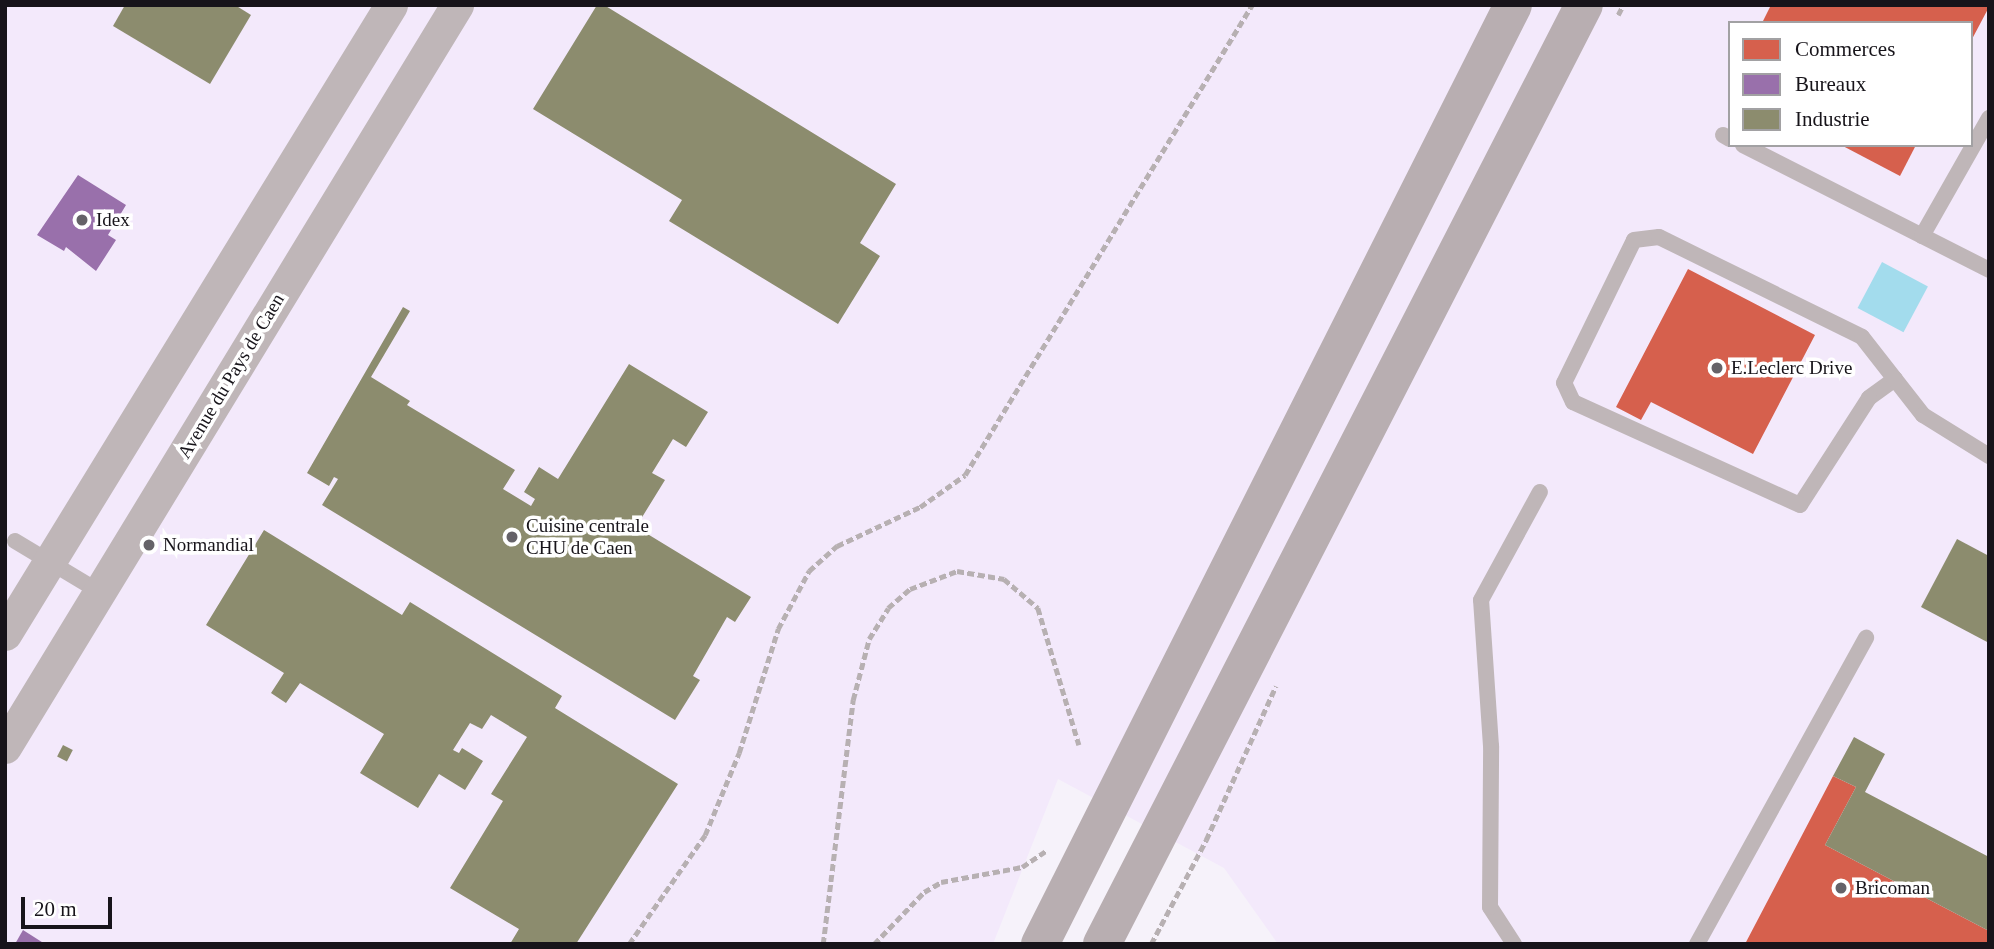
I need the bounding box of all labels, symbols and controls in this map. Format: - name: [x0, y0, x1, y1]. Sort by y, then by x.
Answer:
- legend: [1728, 21, 1973, 147]
- text: Commerces: [1795, 37, 1895, 61]
- text: Bureaux: [1795, 72, 1866, 96]
- text: Industrie: [1795, 107, 1870, 131]
- place label: Idex: [96, 209, 130, 231]
- marker: Idex: [74, 212, 90, 228]
- street label: Avenue du Pays de Caen: [173, 289, 289, 463]
- place label: E.Leclerc Drive: [1731, 357, 1852, 379]
- marker: E.Leclerc Drive: [1709, 360, 1725, 376]
- place label: Cuisine centrale CHU de Caen: [526, 515, 649, 559]
- marker: Cuisine centrale CHU de Caen: [504, 529, 520, 545]
- place label: Normandial: [163, 534, 254, 556]
- marker: Normandial: [141, 537, 157, 553]
- place label: Bricoman: [1855, 877, 1930, 899]
- marker: Bricoman: [1833, 880, 1849, 896]
- scale bar: [24, 883, 116, 927]
- text: 20 m: [34, 897, 77, 921]

